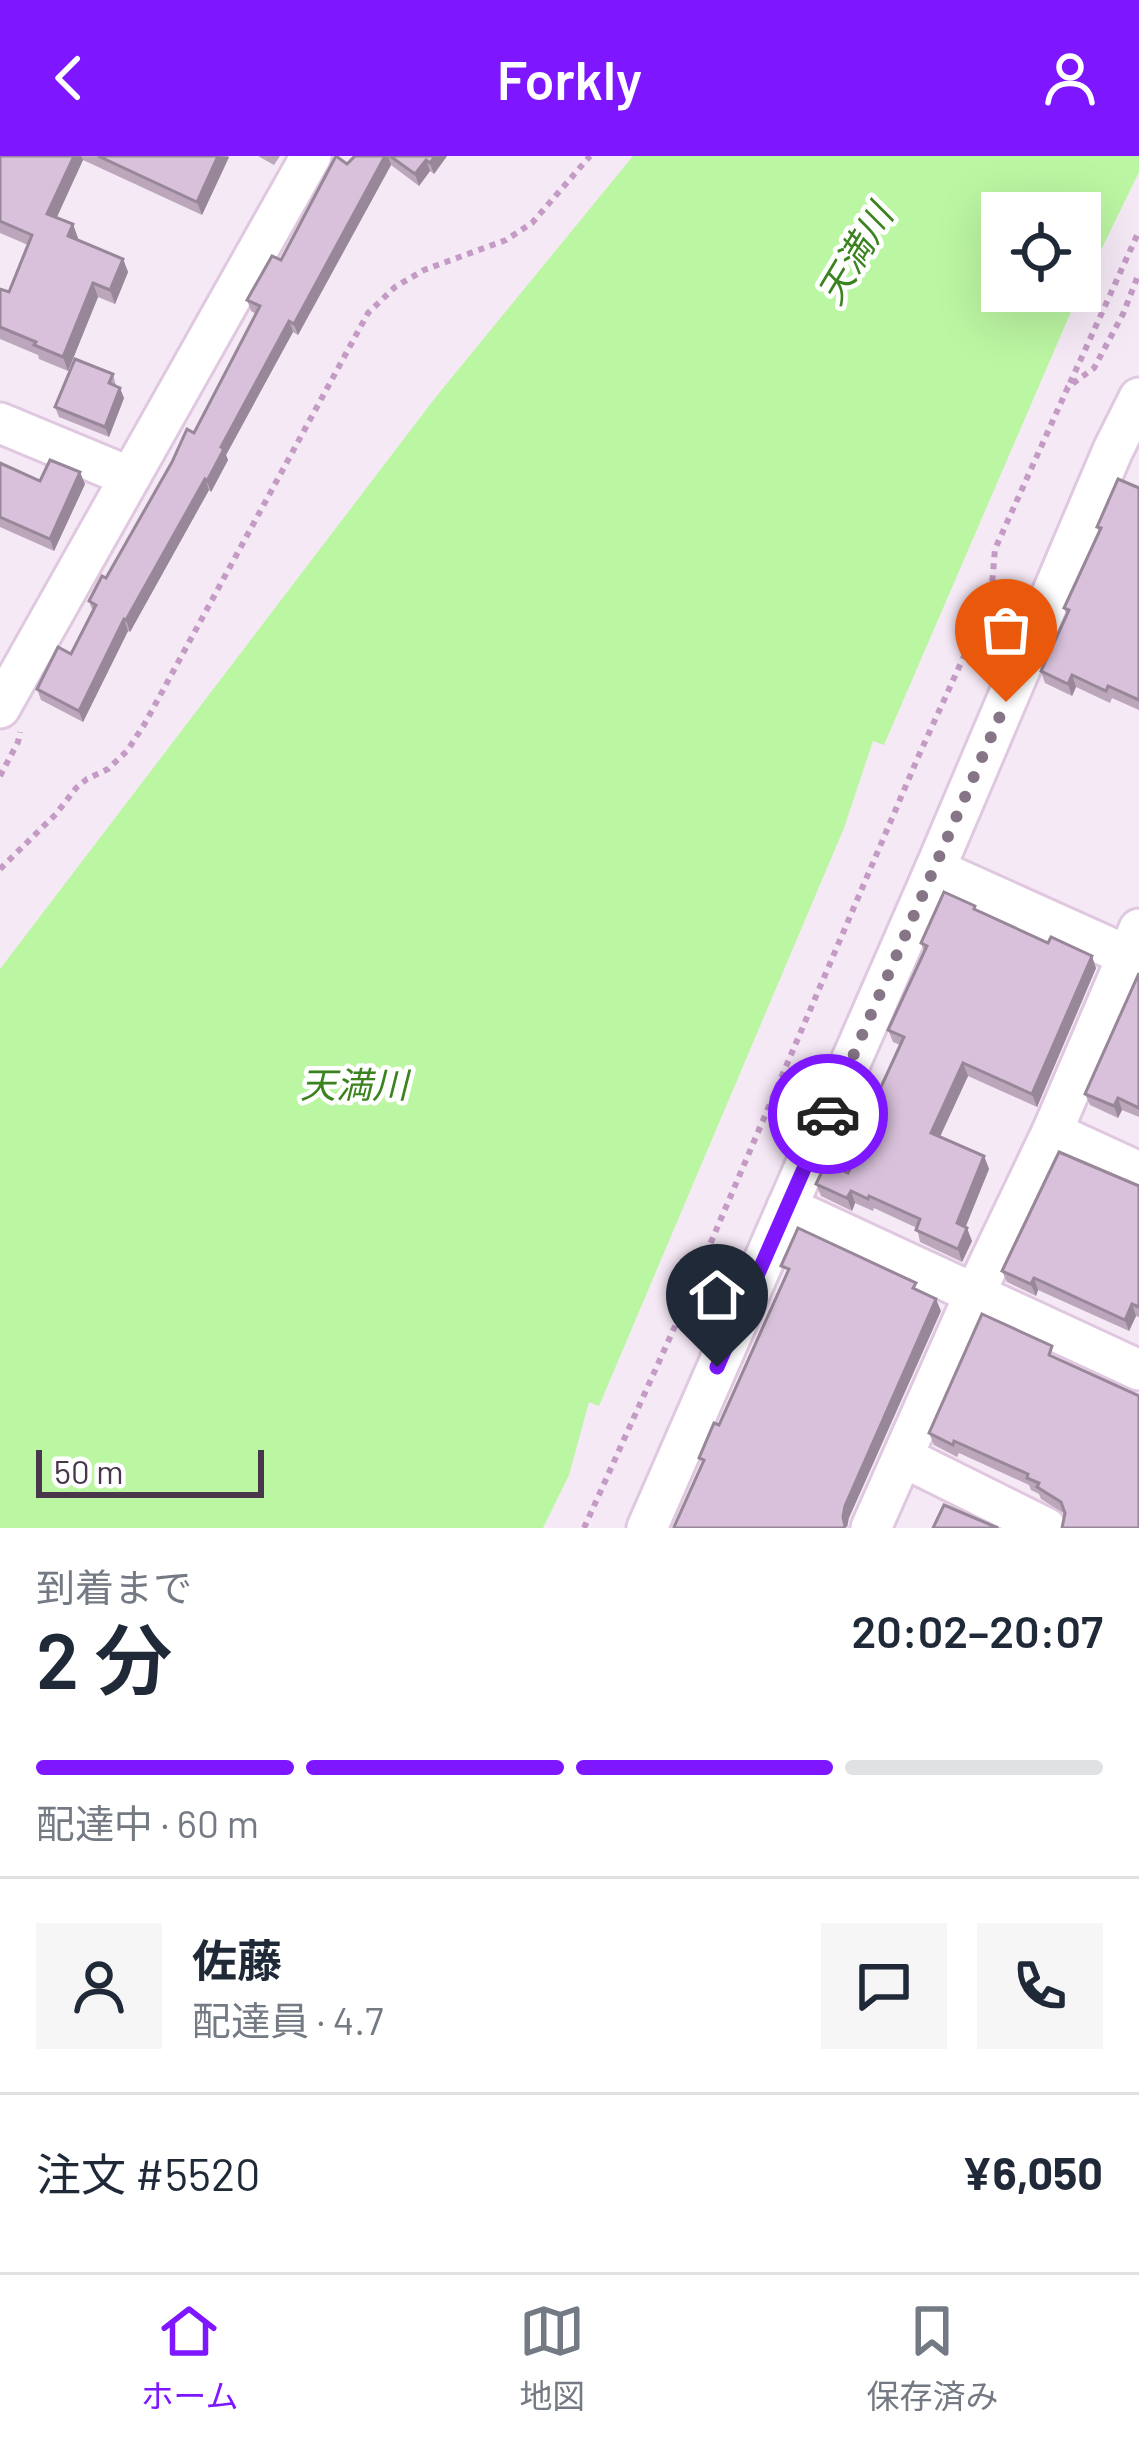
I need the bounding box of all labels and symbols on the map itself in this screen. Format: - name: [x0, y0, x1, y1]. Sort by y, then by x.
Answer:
- water label: 天満川: [807, 192, 902, 311]
- pin: [955, 579, 1057, 702]
- courier: [768, 1054, 888, 1174]
- water label: 天満川: [300, 1062, 412, 1105]
- pin: [666, 1244, 768, 1367]
- scale bar: [36, 1444, 264, 1497]

